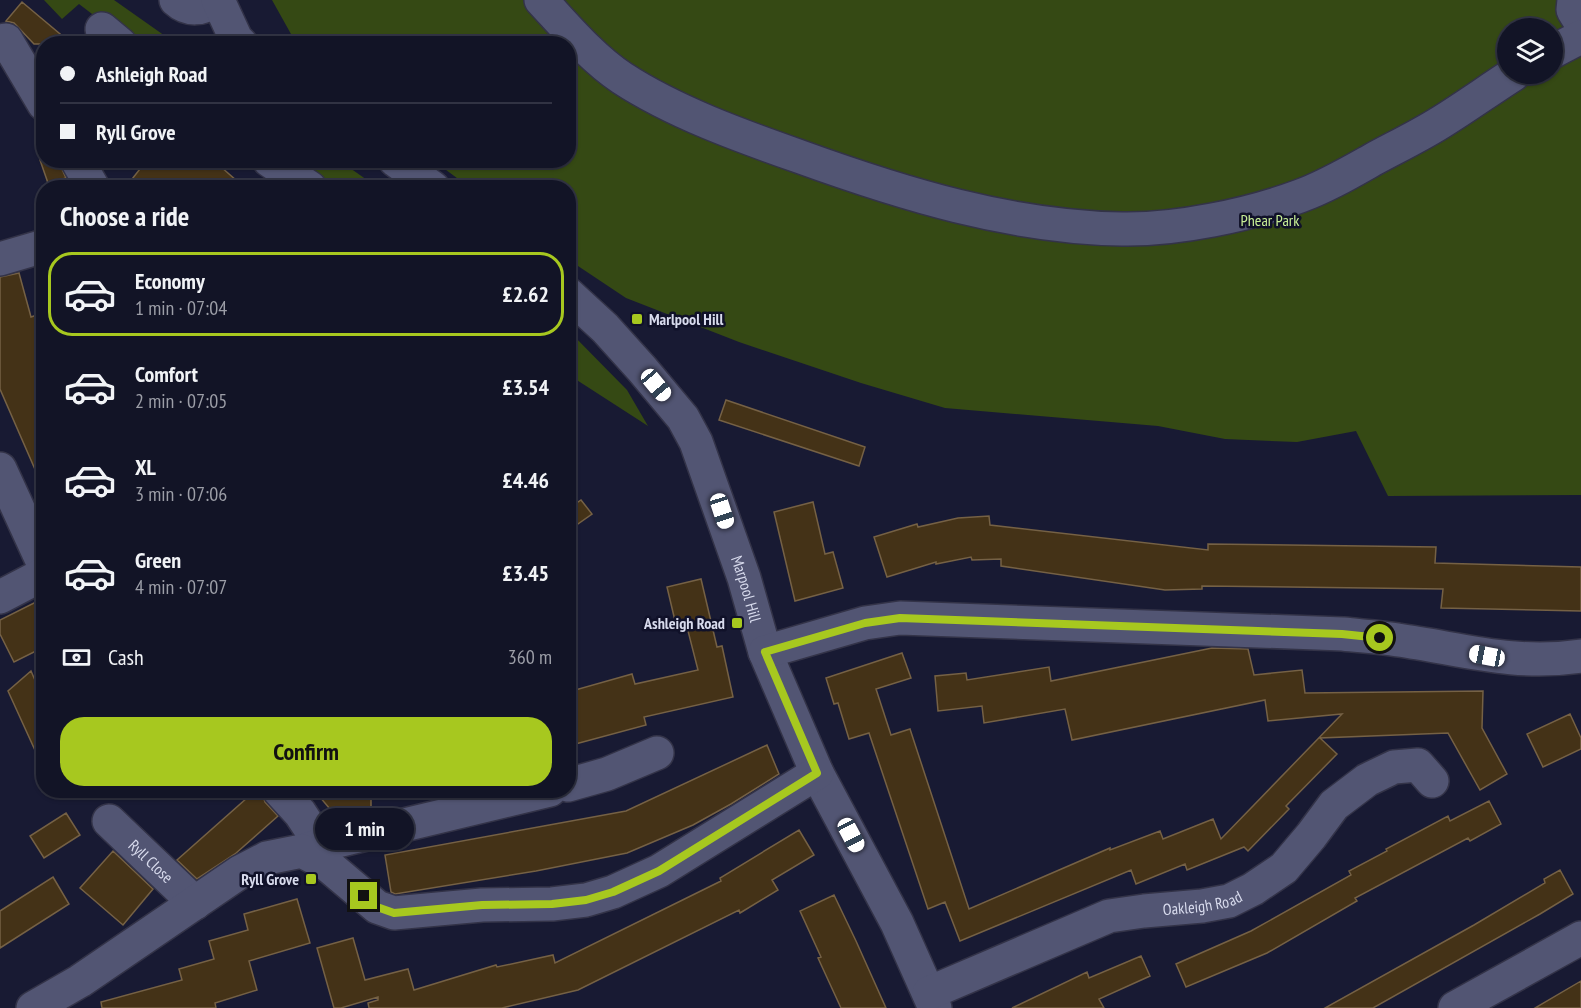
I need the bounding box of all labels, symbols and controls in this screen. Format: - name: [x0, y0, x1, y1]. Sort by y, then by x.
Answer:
- map controls: [1497, 18, 1563, 84]
- button: layers: [1497, 18, 1563, 84]
- text: Ashleigh Road: [96, 60, 207, 88]
- text: Ryll Grove: [96, 118, 176, 146]
- text: Choose a ride: [60, 199, 189, 233]
- park label: Phear Park: [1241, 210, 1300, 230]
- icon: car: [63, 267, 117, 321]
- text: Economy: [135, 267, 205, 295]
- text: £2.62: [502, 280, 549, 308]
- text: 1 min · 07:04: [135, 295, 227, 321]
- place label: Marlpool Hill: [649, 309, 723, 329]
- marker: Marlpool Hill: [630, 312, 644, 326]
- icon: car: [63, 360, 117, 414]
- text: Comfort: [135, 360, 198, 388]
- car: [638, 365, 674, 405]
- text: £3.54: [502, 373, 549, 401]
- text: 2 min · 07:05: [135, 388, 227, 414]
- icon: car: [63, 453, 117, 507]
- text: XL: [135, 453, 156, 481]
- text: £4.46: [502, 466, 549, 494]
- text: 3 min · 07:06: [135, 481, 227, 507]
- car: [708, 491, 736, 531]
- icon: car: [63, 546, 117, 600]
- text: Green: [135, 546, 181, 574]
- street label: Marpool Hill: [727, 553, 766, 625]
- text: £3.45: [502, 559, 549, 587]
- text: 4 min · 07:07: [135, 574, 227, 600]
- place label: Ashleigh Road: [643, 613, 725, 633]
- marker: Ashleigh Road: [730, 616, 744, 630]
- route start: [1366, 624, 1393, 651]
- icon: cash: [60, 641, 93, 674]
- text: Cash: [108, 643, 144, 671]
- text: 360 m: [508, 644, 552, 670]
- car: [1468, 644, 1506, 668]
- button: Confirm: [60, 717, 552, 786]
- callout: 1 min: [314, 809, 413, 851]
- car: [835, 815, 867, 855]
- text: 1 min: [344, 816, 385, 842]
- street label: Ryll Close: [124, 835, 177, 887]
- place label: Ryll Grove: [241, 869, 299, 889]
- marker: Ryll Grove: [304, 872, 318, 886]
- route end: [350, 882, 377, 909]
- street label: Oakleigh Road: [1162, 886, 1245, 919]

